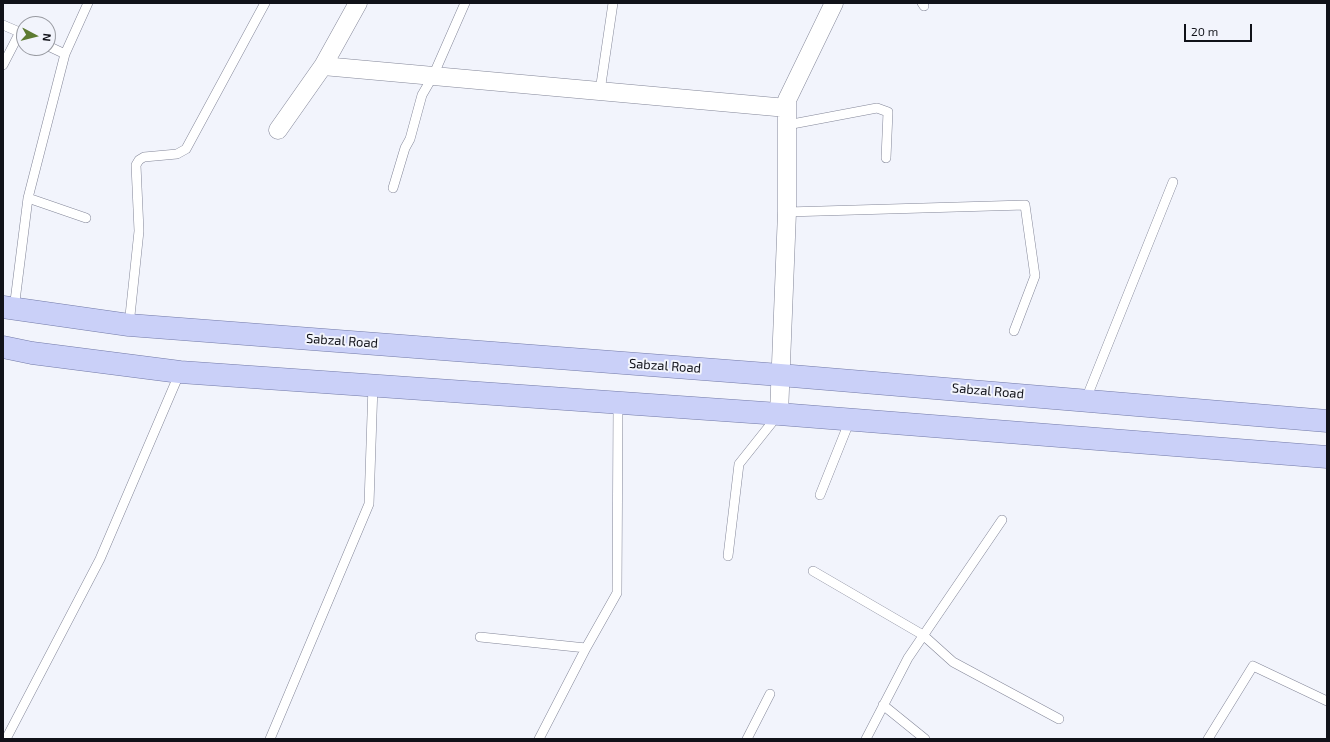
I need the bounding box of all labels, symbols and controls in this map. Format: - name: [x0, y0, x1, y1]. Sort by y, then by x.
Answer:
- north arrow: [16, 16, 56, 56]
- scale bar: [1186, 16, 1254, 42]
- text: 20 m: [1191, 24, 1218, 38]
- text: N: [40, 33, 54, 42]
- street label: Sabzal Road: [305, 331, 379, 351]
- street label: Sabzal Road: [628, 356, 702, 376]
- street label: Sabzal Road: [951, 380, 1025, 402]

